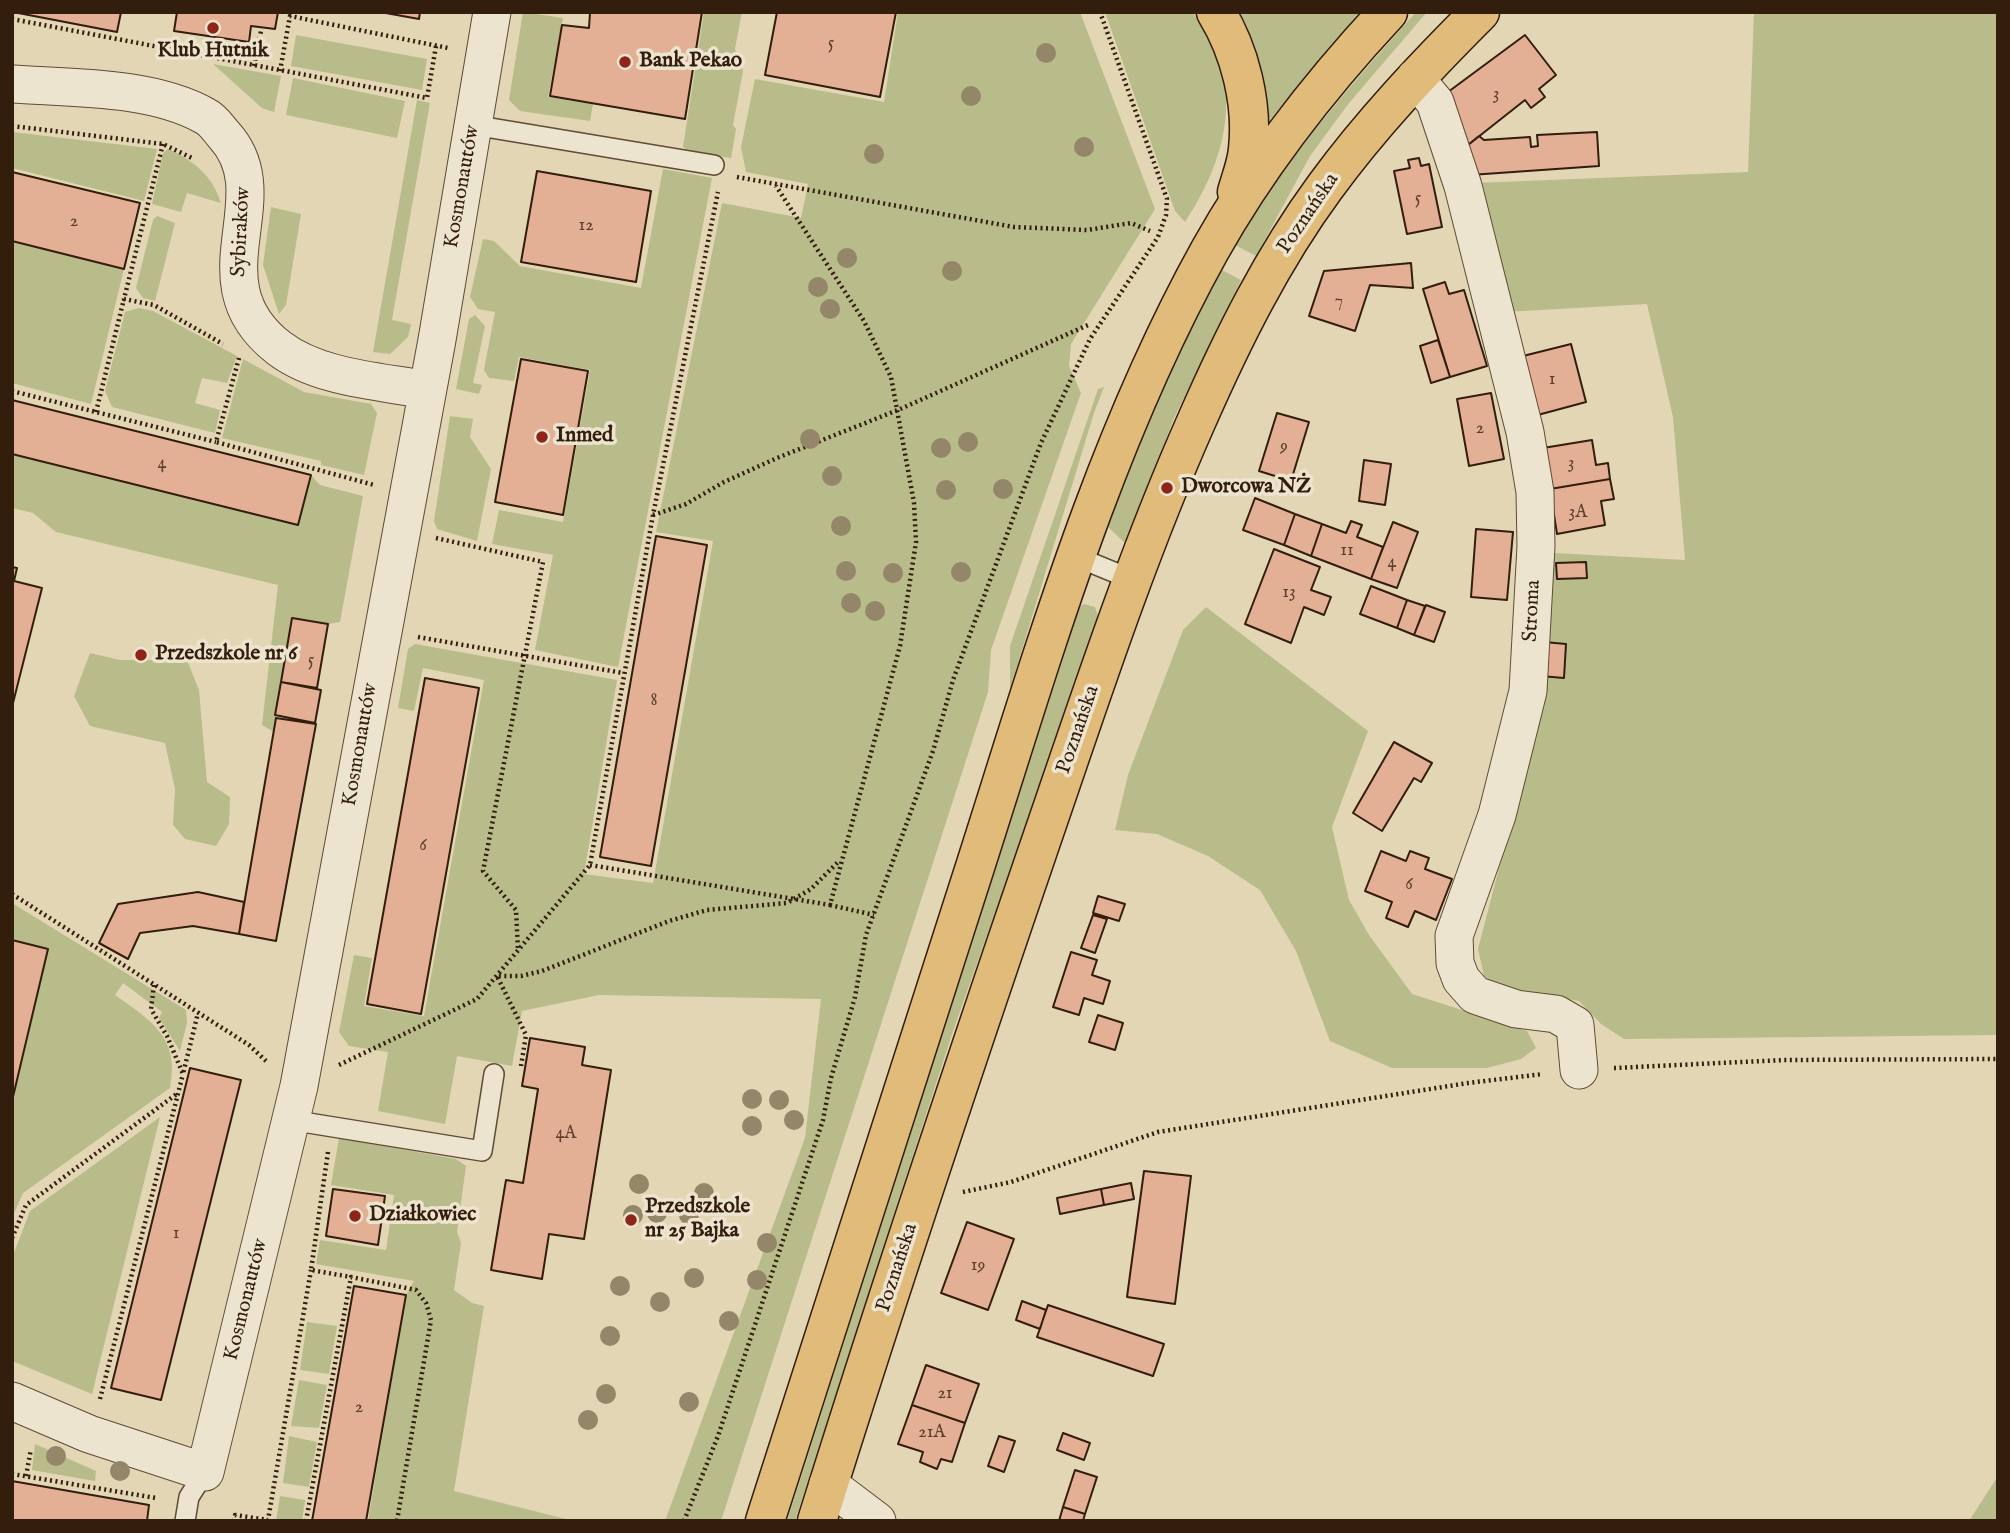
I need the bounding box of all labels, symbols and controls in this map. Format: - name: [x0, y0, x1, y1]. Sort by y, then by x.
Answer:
- marker: Klub Hutnik: [205, 20, 221, 36]
- house number: 5: [828, 33, 834, 55]
- place label: Klub Hutnik: [157, 39, 269, 65]
- place label: Bank Pekao: [639, 49, 742, 75]
- marker: Bank Pekao: [617, 54, 633, 70]
- house number: 3: [1493, 84, 1499, 106]
- street label: Kosmonautów: [440, 124, 486, 250]
- street label: Poznańska: [1273, 169, 1345, 259]
- street label: Sybiraków: [227, 186, 257, 278]
- house number: 5: [1415, 188, 1421, 210]
- house number: 2: [70, 211, 78, 233]
- house number: 12: [578, 215, 594, 237]
- house number: 7: [1335, 291, 1343, 313]
- house number: 1: [1549, 369, 1555, 391]
- house number: 2: [1476, 418, 1484, 440]
- place label: Inmed: [556, 424, 613, 450]
- marker: Inmed: [534, 429, 550, 445]
- house number: 9: [1280, 436, 1288, 458]
- house number: 4: [158, 453, 166, 475]
- house number: 3: [1568, 453, 1574, 475]
- place label: Dworcowa NŻ: [1181, 475, 1311, 501]
- marker: Dworcowa NŻ: [1159, 480, 1175, 496]
- house number: 3A: [1569, 502, 1587, 524]
- house number: 11: [1340, 540, 1354, 562]
- house number: 4: [1388, 552, 1396, 574]
- street label: Stroma: [1519, 579, 1547, 643]
- house number: 13: [1282, 582, 1296, 604]
- place label: Przedszkole nr 6: [155, 642, 297, 668]
- marker: Przedszkole nr 6: [133, 647, 149, 663]
- house number: 5: [308, 650, 314, 672]
- street label: Kosmonautów: [338, 682, 384, 808]
- street label: Poznańska: [1052, 682, 1106, 778]
- house number: 8: [650, 690, 658, 712]
- house number: 6: [419, 835, 427, 857]
- house number: 6: [1405, 874, 1413, 896]
- house number: 4A: [556, 1123, 576, 1145]
- place label: Przedszkole nr 25 Bajka: [645, 1195, 750, 1245]
- place label: Działkowiec: [369, 1203, 476, 1229]
- marker: Działkowiec: [347, 1208, 363, 1224]
- marker: Przedszkole nr 25 Bajka: [623, 1212, 639, 1228]
- street label: Poznańska: [872, 1220, 924, 1316]
- house number: 1: [173, 1223, 179, 1245]
- street label: Kosmonautów: [220, 1237, 274, 1363]
- house number: 19: [971, 1255, 985, 1277]
- house number: 21: [937, 1383, 953, 1405]
- house number: 2: [355, 1397, 363, 1419]
- house number: 21A: [918, 1422, 946, 1444]

